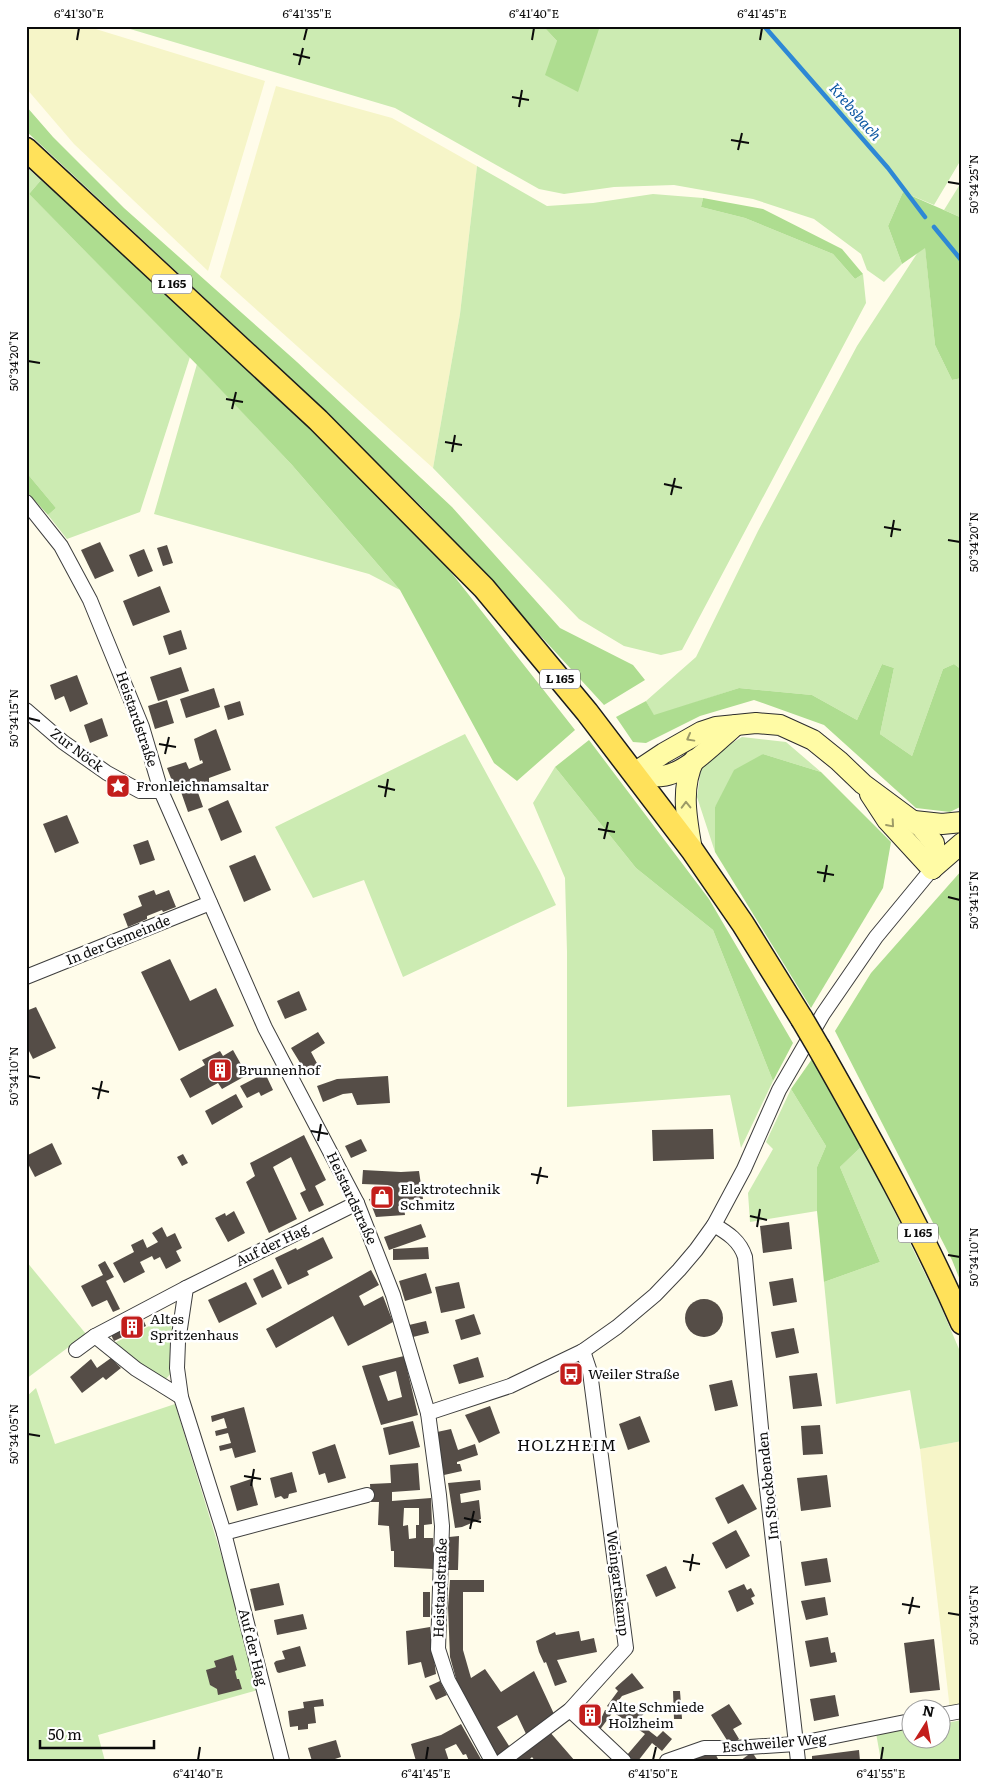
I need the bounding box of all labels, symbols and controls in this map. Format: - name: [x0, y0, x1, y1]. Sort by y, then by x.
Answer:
- text: 6°41'30"E: [54, 4, 104, 22]
- text: 6°41'35"E: [282, 4, 332, 22]
- text: 6°41'40"E: [509, 4, 559, 22]
- text: 6°41'45"E: [737, 4, 787, 22]
- water label: Krebsbach: [824, 77, 888, 145]
- text: 50°34'25"N: [964, 154, 982, 214]
- road number: L 165: [152, 274, 192, 294]
- text: 50°34'20"N: [4, 331, 22, 391]
- text: 50°34'20"N: [964, 512, 982, 572]
- street label: Heistardstraße: [112, 668, 164, 769]
- road number: L 165: [540, 670, 580, 689]
- text: 50°34'15"N: [4, 689, 22, 747]
- street label: Zur Nöck: [47, 723, 109, 776]
- one-way arrow: [686, 732, 695, 742]
- place icon: Fronleichnamsaltar: [105, 773, 131, 799]
- place label: Fronleichnamsaltar: [136, 775, 269, 795]
- one-way arrow: [681, 801, 691, 808]
- one-way arrow: [885, 819, 894, 828]
- text: 50°34'15"N: [964, 871, 982, 929]
- street label: In der Gemeinde: [63, 909, 173, 969]
- text: 50°34'10"N: [4, 1046, 22, 1106]
- building icon: Brunnenhof: [207, 1057, 233, 1083]
- place label: Brunnenhof: [238, 1059, 322, 1079]
- street label: Heistardstraße: [323, 1148, 383, 1247]
- place label: Elektrotechnik Schmitz: [400, 1178, 501, 1214]
- shop icon: Elektrotechnik Schmitz: [369, 1184, 395, 1210]
- street label: Auf der Hag: [232, 1218, 312, 1270]
- road number: L 165: [898, 1224, 938, 1242]
- text: 50°34'10"N: [964, 1227, 982, 1287]
- place label: Altes Spritzenhaus: [150, 1308, 238, 1344]
- building icon: Altes Spritzenhaus: [119, 1314, 145, 1340]
- bus stop icon: Weiler Straße: [558, 1361, 584, 1387]
- place label: Weiler Straße: [588, 1363, 680, 1383]
- text: 50°34'05"N: [4, 1404, 22, 1464]
- street label: Im Stockbenden: [751, 1431, 783, 1541]
- district label: HOLZHEIM: [517, 1432, 617, 1456]
- street label: Weingartskamp: [603, 1529, 635, 1637]
- street label: Heistardstraße: [427, 1538, 451, 1638]
- text: 50°34'05"N: [964, 1585, 982, 1645]
- street label: Auf der Hag: [235, 1606, 273, 1688]
- place label: Alte Schmiede Holzheim: [608, 1696, 704, 1732]
- text: N: [921, 1699, 937, 1721]
- north arrow: [900, 1700, 950, 1750]
- building icon: Alte Schmiede Holzheim: [577, 1702, 603, 1728]
- scale bar: [40, 1717, 154, 1749]
- text: 50 m: [48, 1722, 82, 1745]
- street label: Eschweiler Weg: [721, 1727, 827, 1757]
- text: 6°41'40"E: [173, 1764, 223, 1782]
- text: 6°41'45"E: [401, 1764, 451, 1782]
- text: 6°41'50"E: [628, 1764, 678, 1782]
- text: 6°41'55"E: [857, 1764, 906, 1782]

